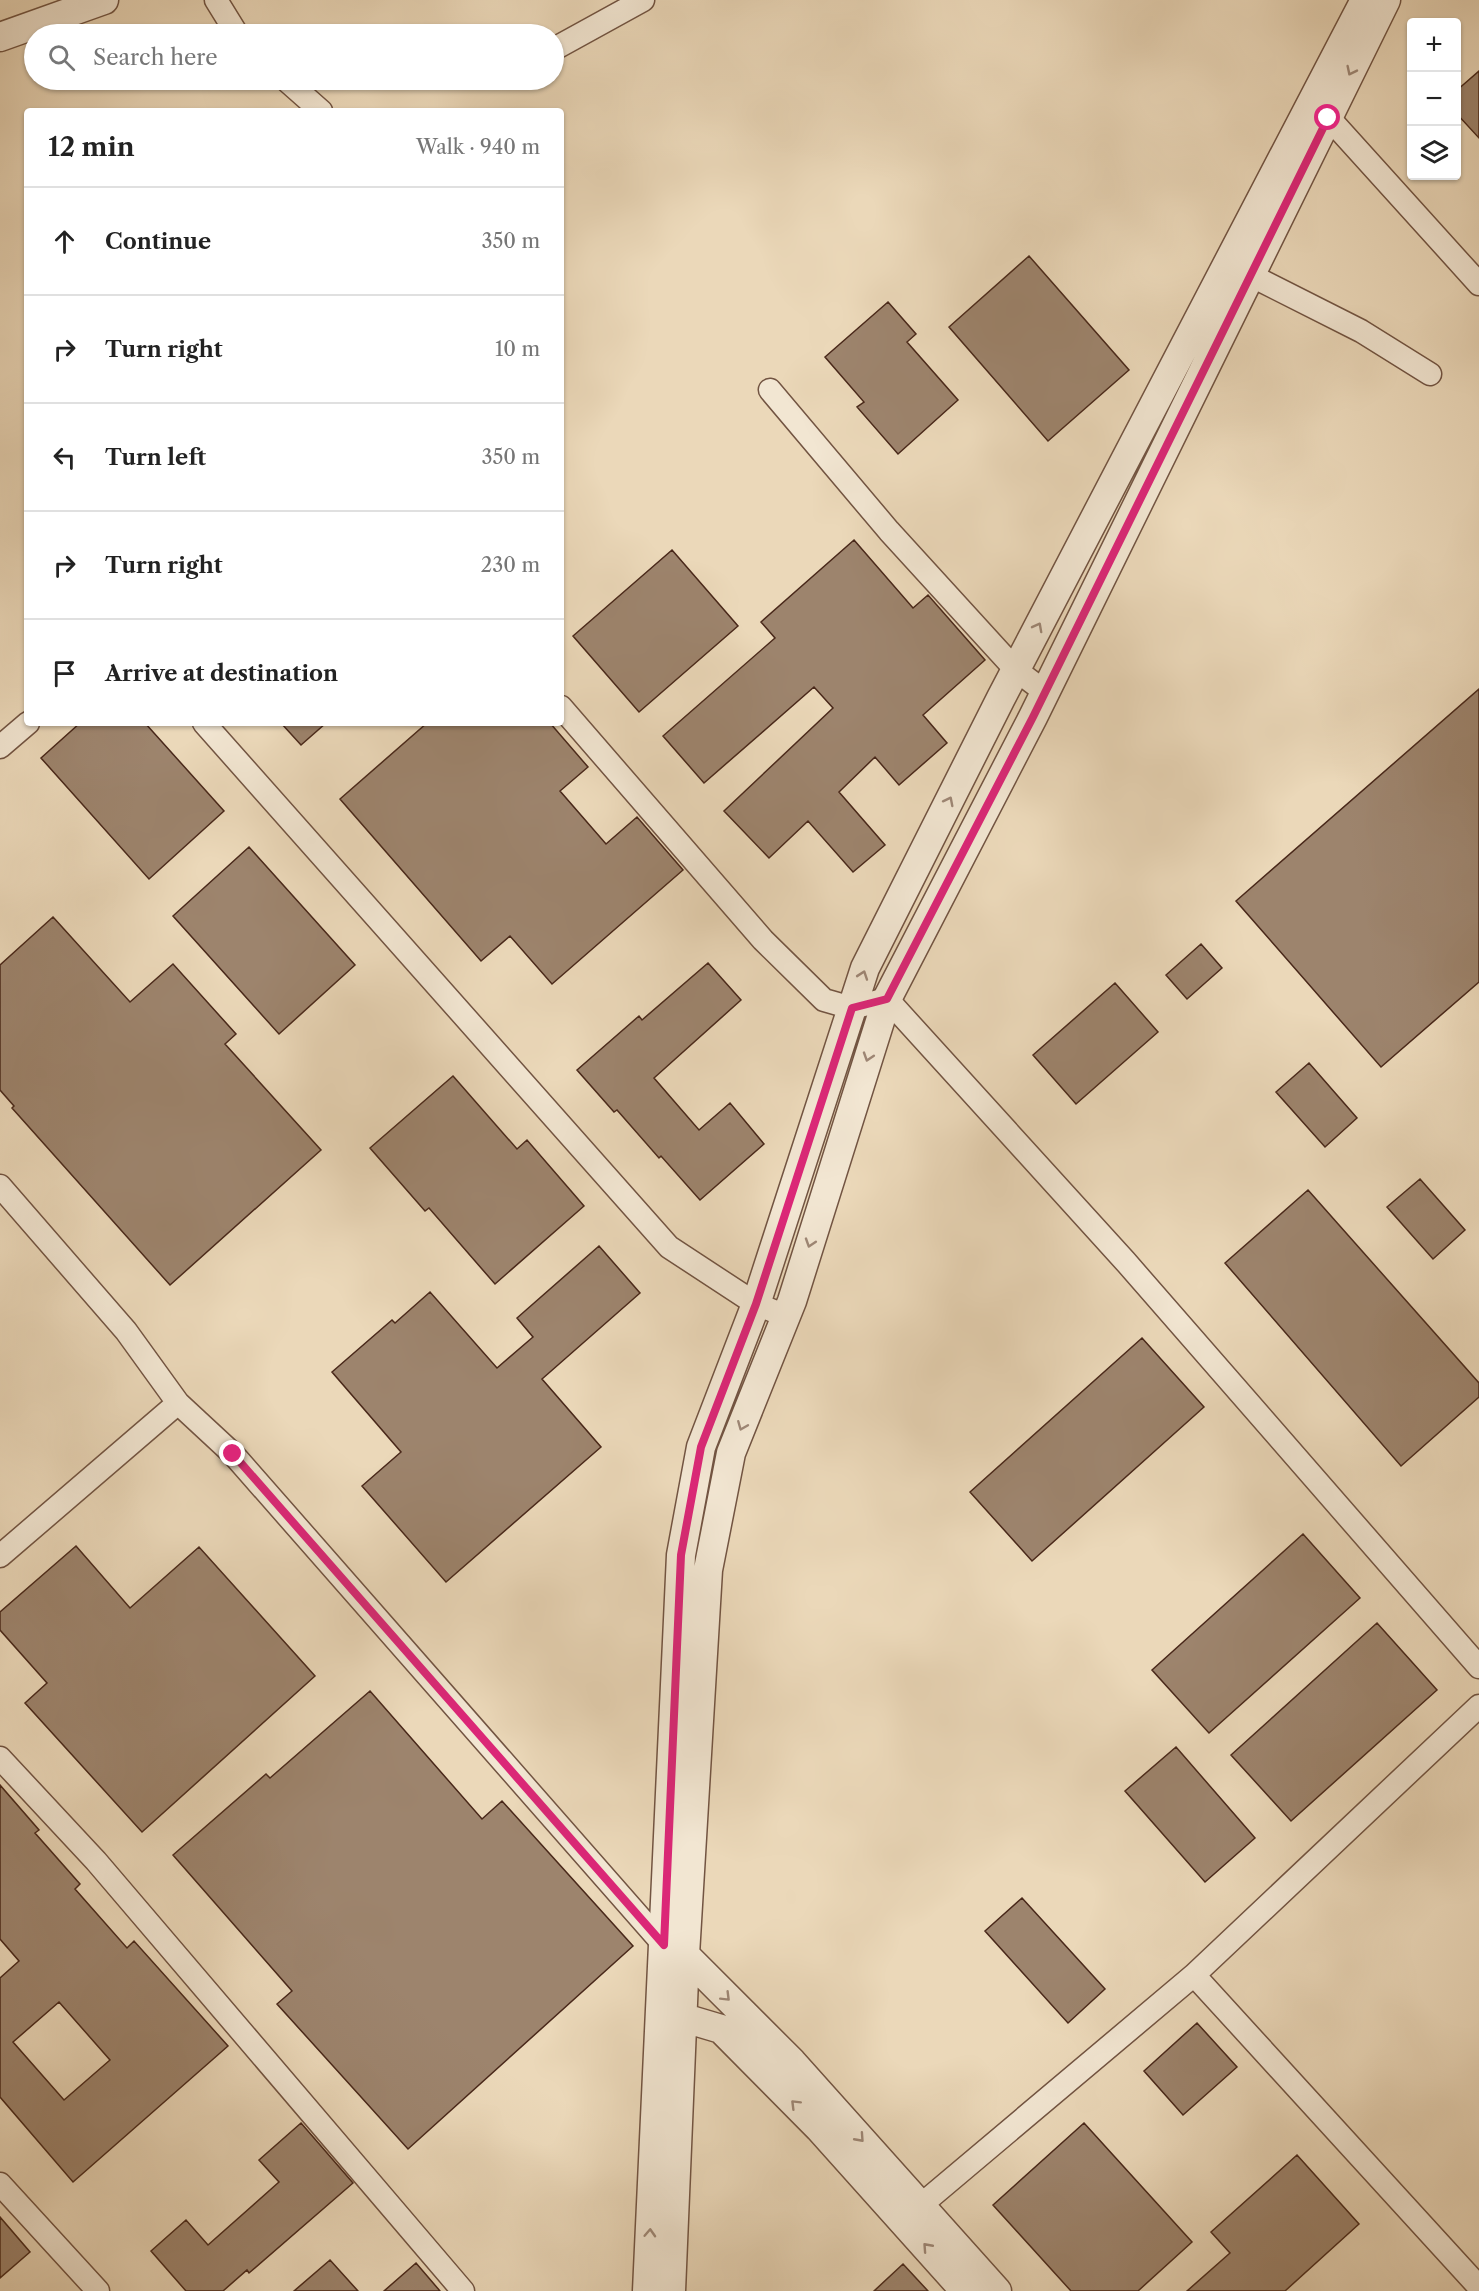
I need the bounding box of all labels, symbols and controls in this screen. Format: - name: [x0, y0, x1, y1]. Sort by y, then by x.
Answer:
- map controls: [1407, 18, 1461, 180]
- button: +: [1407, 18, 1461, 72]
- search box: [24, 24, 564, 90]
- icon: search: [45, 41, 78, 74]
- text: Search here: [93, 44, 218, 71]
- one-way arrow: [1346, 65, 1358, 76]
- button: −: [1407, 72, 1461, 126]
- route start: [1314, 104, 1340, 130]
- button: layers: [1407, 126, 1461, 180]
- text: 12 min: [48, 131, 135, 163]
- text: Walk · 940 m: [416, 135, 540, 159]
- icon: ahead: [48, 225, 81, 258]
- text: Continue: [105, 228, 211, 255]
- text: 350 m: [482, 229, 540, 253]
- icon: right: [48, 333, 81, 366]
- text: Turn right: [105, 336, 223, 363]
- text: 10 m: [495, 337, 540, 361]
- icon: left: [48, 441, 81, 474]
- text: Turn left: [105, 444, 206, 471]
- text: 350 m: [482, 445, 540, 469]
- icon: right: [48, 549, 81, 582]
- text: Turn right: [105, 552, 223, 579]
- text: 230 m: [481, 553, 540, 577]
- one-way arrow: [1031, 623, 1042, 633]
- icon: arrive: [48, 657, 81, 690]
- text: Arrive at destination: [105, 660, 338, 687]
- one-way arrow: [942, 796, 954, 807]
- one-way arrow: [855, 970, 868, 981]
- one-way arrow: [863, 1051, 876, 1062]
- one-way arrow: [805, 1237, 817, 1248]
- one-way arrow: [737, 1419, 749, 1430]
- route end: [219, 1440, 245, 1466]
- one-way arrow: [720, 1990, 730, 2001]
- one-way arrow: [791, 2100, 802, 2110]
- one-way arrow: [853, 2131, 864, 2142]
- one-way arrow: [643, 2228, 656, 2237]
- one-way arrow: [923, 2243, 934, 2254]

